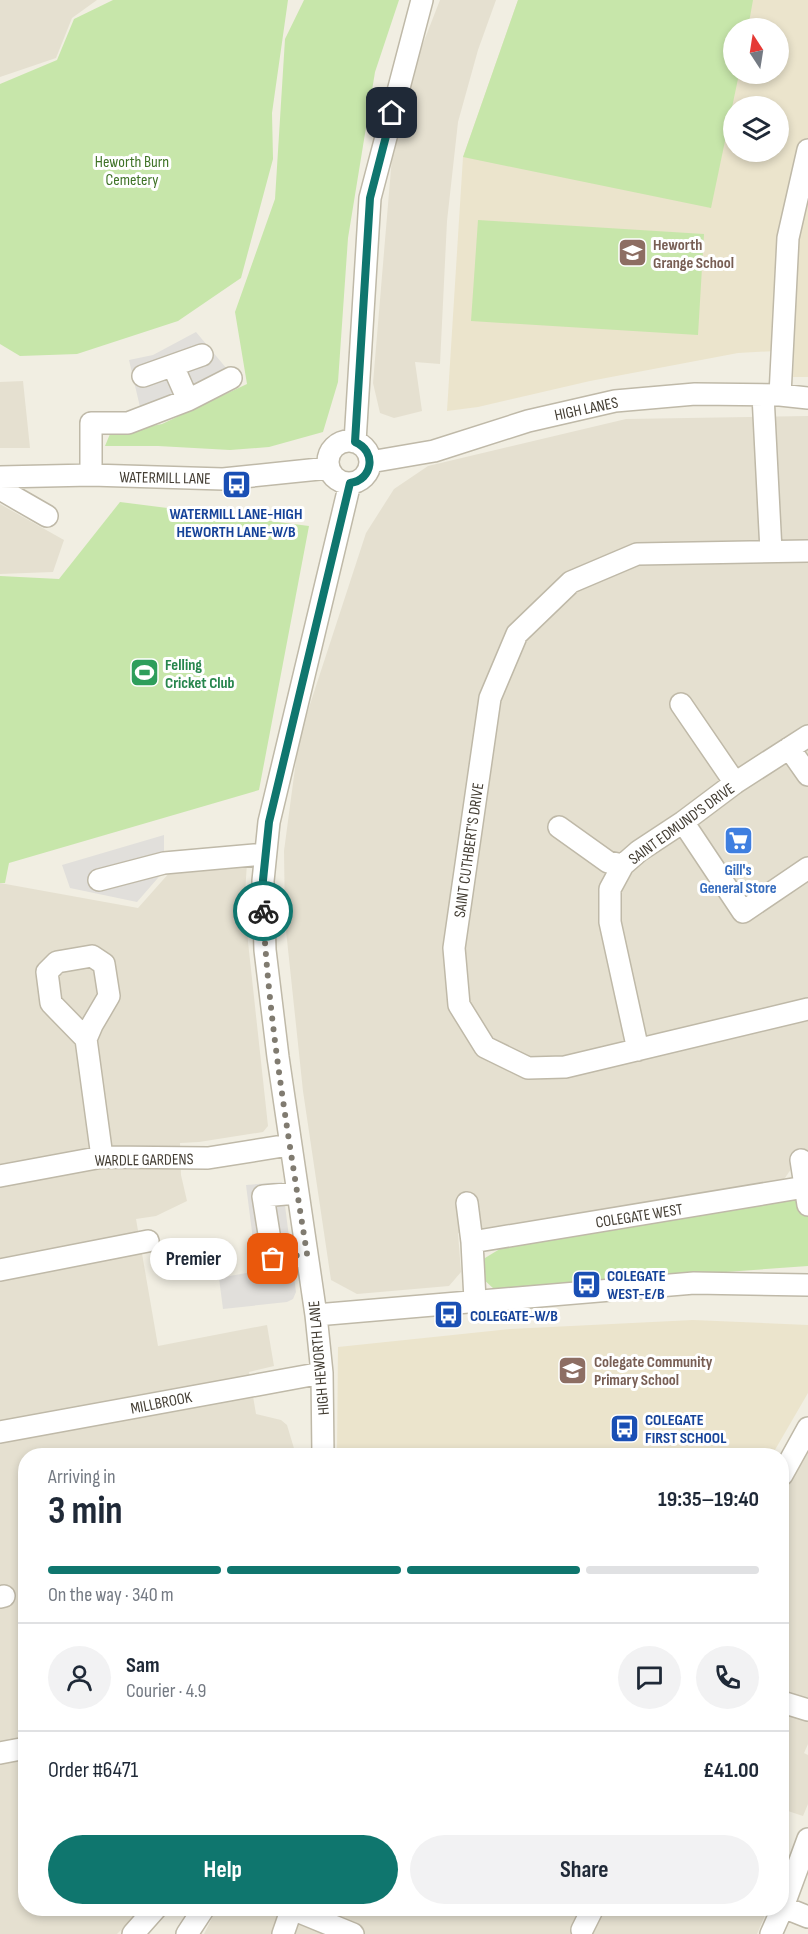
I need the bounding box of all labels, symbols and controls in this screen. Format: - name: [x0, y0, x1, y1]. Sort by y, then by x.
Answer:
- north arrow: [723, 18, 789, 84]
- map controls: [723, 18, 789, 162]
- pin: [366, 87, 417, 138]
- icon: home: [375, 96, 408, 129]
- button: layers: [723, 96, 789, 162]
- park label: Heworth Burn Cemetery: [95, 153, 169, 190]
- place label: Heworth Grange School: [653, 236, 734, 273]
- school or university icon: Heworth Grange School: [616, 237, 648, 269]
- street label: HIGH LANES: [553, 393, 620, 425]
- street label: WATERMILL LANE: [119, 468, 211, 489]
- bus stop icon: WATERMILL LANE-HIGH HEWORTH LANE-W/B: [220, 469, 252, 501]
- place label: WATERMILL LANE-HIGH HEWORTH LANE-W/B: [170, 505, 302, 542]
- place label: Felling Cricket Club: [165, 656, 235, 693]
- sports icon: Felling Cricket Club: [128, 657, 160, 689]
- street label: SAINT EDMUND'S DRIVE: [625, 779, 739, 869]
- street label: SAINT CUTHBERT'S DRIVE: [451, 782, 488, 919]
- supermarket icon: Gill's General Store: [722, 825, 754, 857]
- place label: Gill's General Store: [699, 861, 777, 898]
- courier: [233, 881, 293, 941]
- icon: bike: [247, 895, 280, 928]
- street label: WARDLE GARDENS: [94, 1150, 194, 1171]
- street label: COLEGATE WEST: [594, 1200, 685, 1233]
- pin: [247, 1233, 298, 1284]
- callout: Premier: [150, 1238, 237, 1280]
- icon: bag: [256, 1242, 289, 1275]
- text: Premier: [166, 1247, 221, 1271]
- place label: COLEGATE WEST-E/B: [607, 1267, 666, 1304]
- bus stop icon: COLEGATE WEST-E/B: [570, 1268, 602, 1300]
- bus stop icon: COLEGATE-W/B: [433, 1299, 465, 1331]
- street label: HIGH HEWORTH LANE: [305, 1300, 334, 1416]
- place label: COLEGATE-W/B: [470, 1307, 558, 1326]
- place label: Colegate Community Primary School: [594, 1353, 713, 1390]
- school or university icon: Colegate Community Primary School: [557, 1354, 589, 1386]
- street label: MILLBROOK: [129, 1388, 194, 1419]
- place label: COLEGATE FIRST SCHOOL: [645, 1411, 727, 1448]
- bus stop icon: COLEGATE FIRST SCHOOL: [608, 1412, 640, 1444]
- text: Arriving in: [48, 1465, 116, 1489]
- text: 19:35–19:40: [658, 1486, 759, 1513]
- text: 3 min: [48, 1488, 123, 1535]
- text: On the way · 340 m: [48, 1583, 174, 1607]
- button: person: [48, 1646, 111, 1709]
- button: chat: [618, 1646, 681, 1709]
- button: phone: [696, 1646, 759, 1709]
- text: Sam: [126, 1652, 160, 1679]
- text: Courier · 4.9: [126, 1679, 206, 1703]
- text: Order #6471: [48, 1757, 138, 1784]
- text: £41.00: [703, 1757, 759, 1784]
- button: Help: [48, 1835, 398, 1904]
- button: Share: [410, 1835, 759, 1904]

